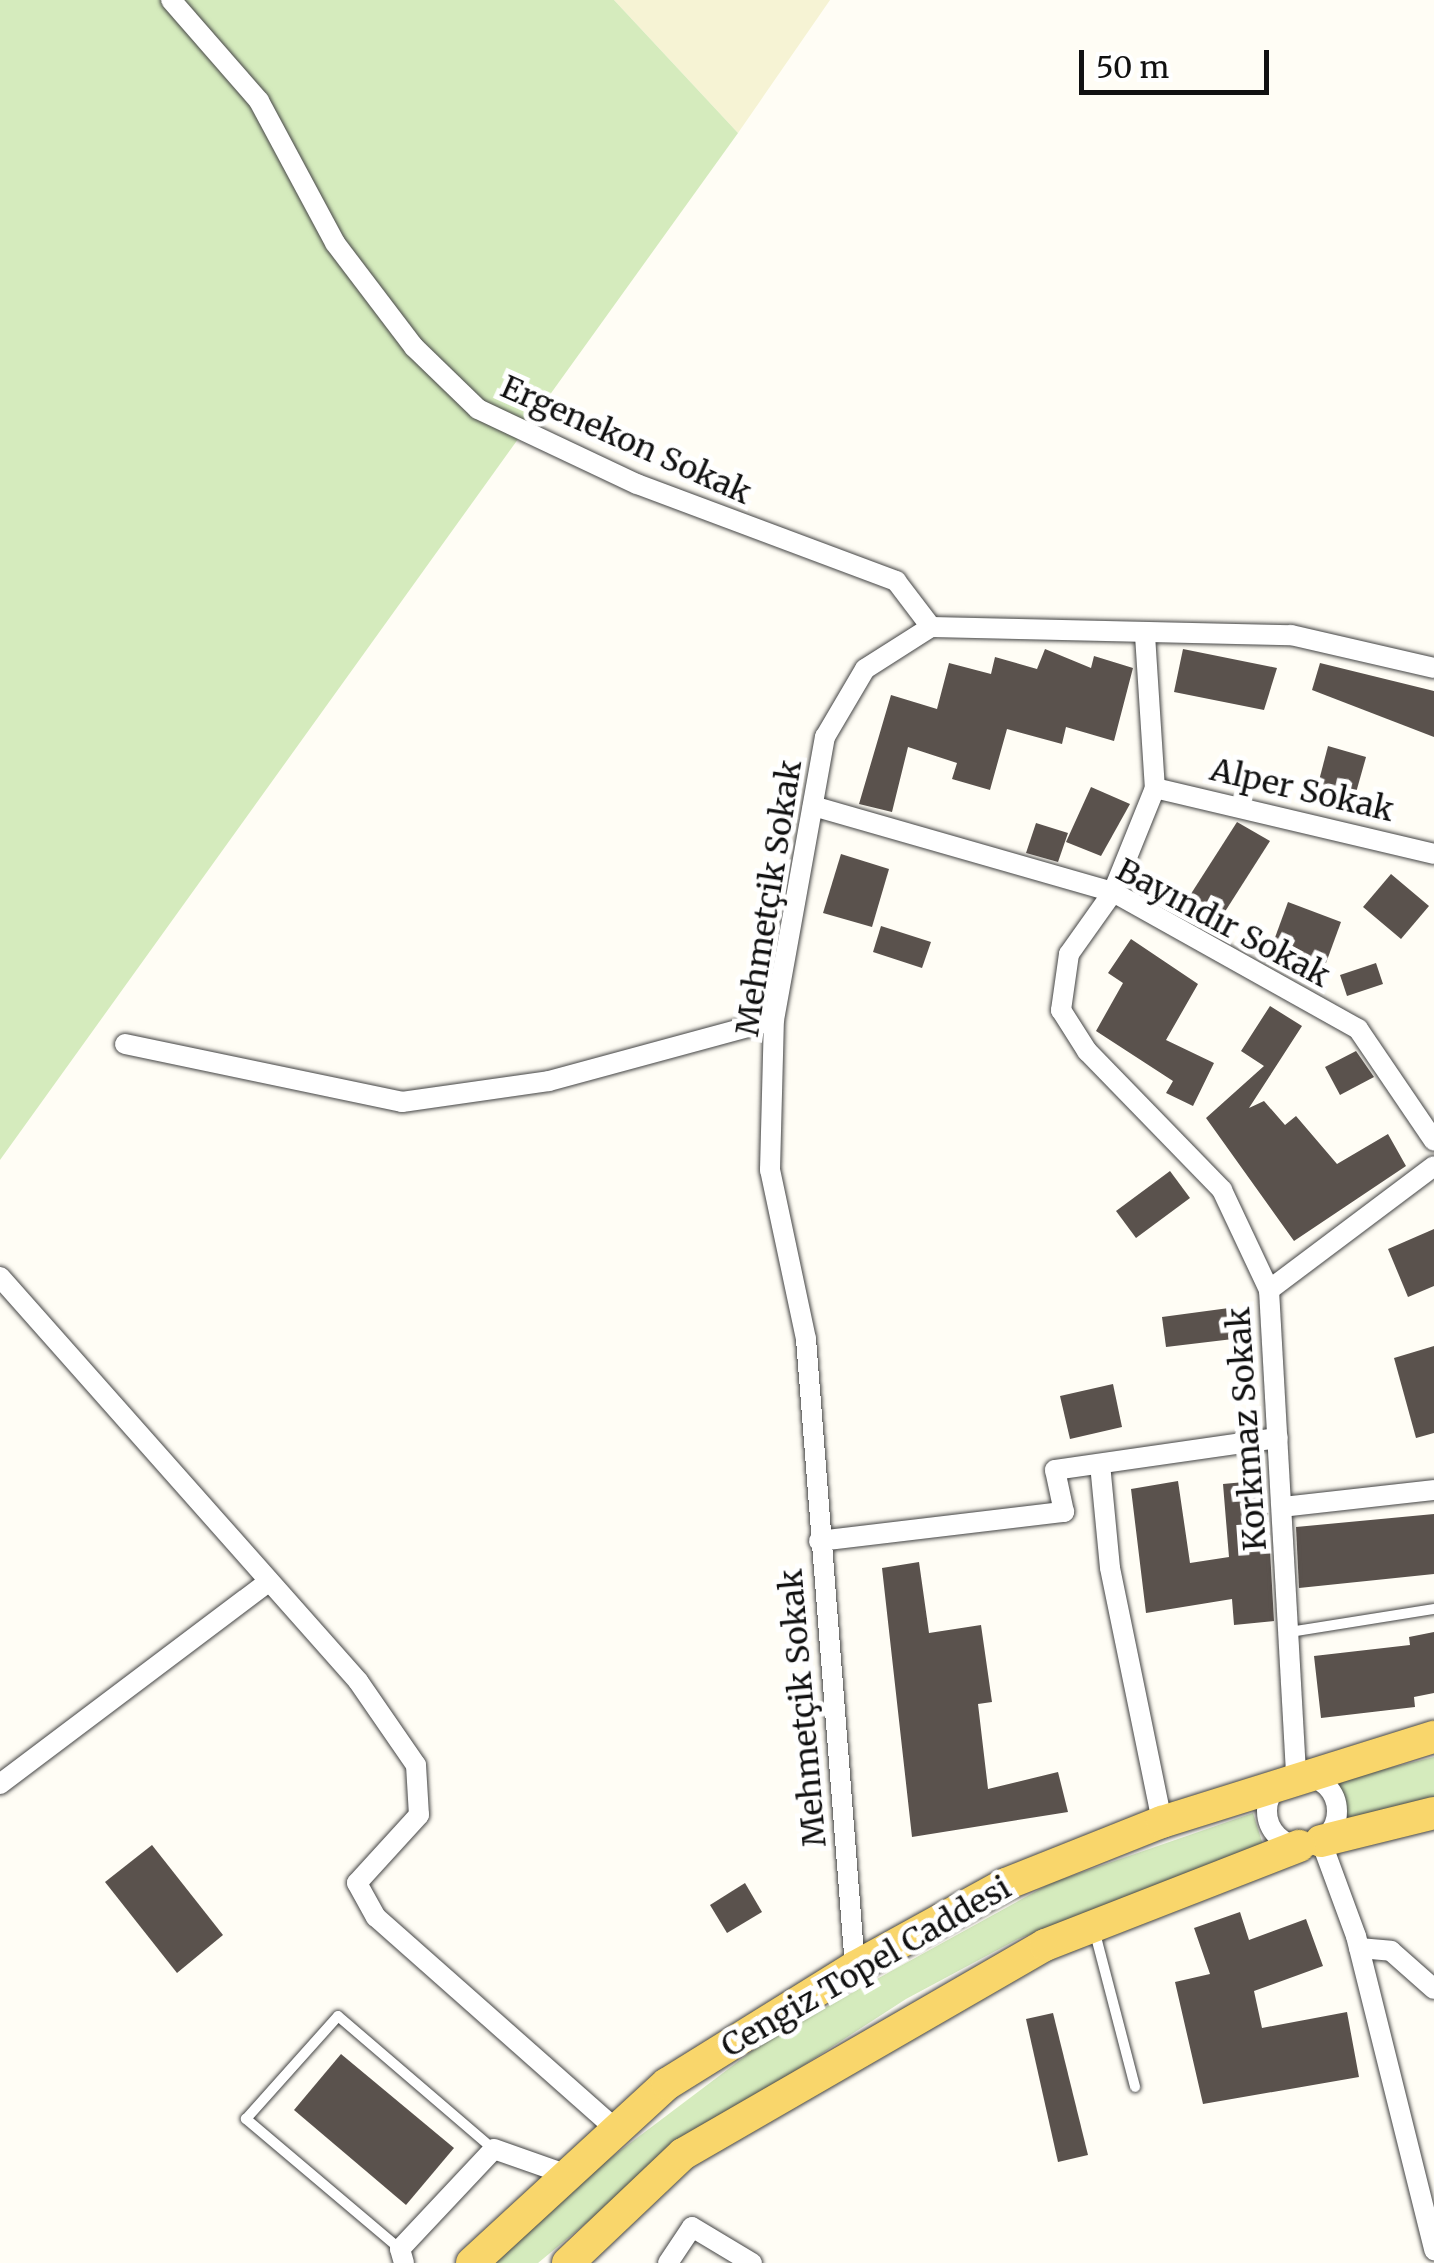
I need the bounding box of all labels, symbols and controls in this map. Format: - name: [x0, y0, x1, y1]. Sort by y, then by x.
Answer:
- scale bar: [1084, 30, 1274, 92]
- text: 50 m: [1096, 48, 1169, 86]
- street label: Ergenekon Sokak: [495, 368, 757, 512]
- street label: Alper Sokak: [1207, 750, 1397, 830]
- street label: Mehmetçik Sokak: [728, 757, 810, 1039]
- street label: Bayındır Sokak: [1110, 851, 1336, 995]
- street label: Korkmaz Sokak: [1219, 1306, 1275, 1552]
- street label: Mehmetçik Sokak: [772, 1567, 834, 1849]
- street label: Cengiz Topel Caddesi: [714, 1868, 1018, 2066]

